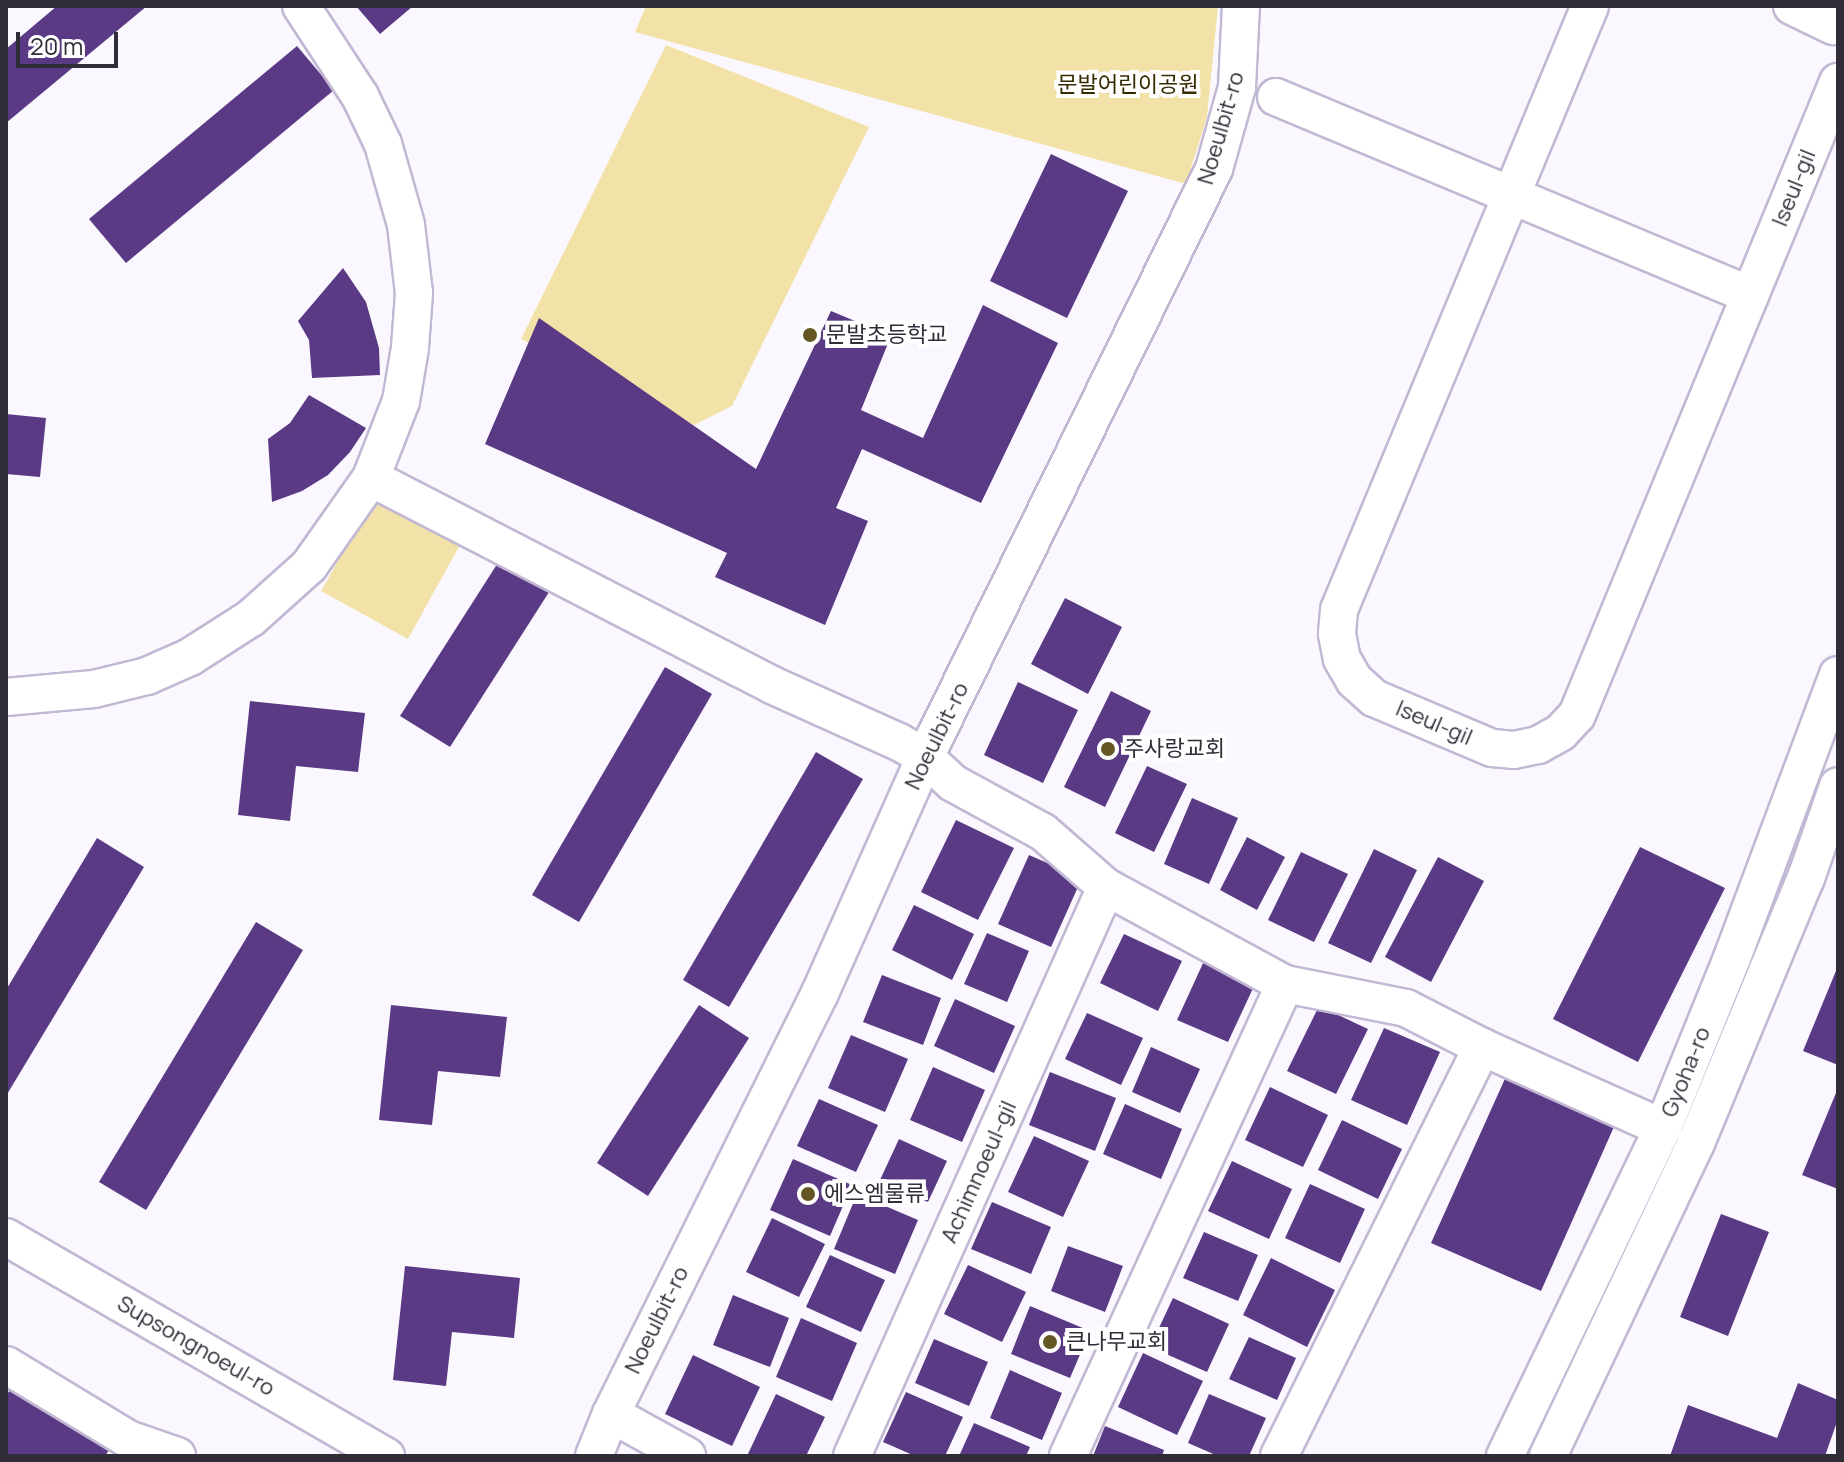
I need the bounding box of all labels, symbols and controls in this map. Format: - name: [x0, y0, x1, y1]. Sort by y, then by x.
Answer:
- scale bar: [20, 16, 122, 66]
- text: 20 m: [30, 29, 83, 62]
- street label: Noeulbit-ro: [1192, 69, 1250, 187]
- park label: 문발어린이공원: [1057, 72, 1199, 98]
- street label: Iseul-gil: [1767, 146, 1821, 230]
- place label: 문발초등학교: [826, 322, 947, 348]
- marker: 문발초등학교: [801, 326, 819, 344]
- street label: Noeulbit-ro: [900, 678, 974, 794]
- street label: Iseul-gil: [1392, 695, 1476, 751]
- place label: 주사랑교회: [1124, 736, 1225, 762]
- marker: 주사랑교회: [1099, 740, 1117, 758]
- street label: Gyoha-ro: [1656, 1023, 1716, 1121]
- street label: Achimnoeul-gil: [936, 1097, 1022, 1247]
- place label: 에스엠물류: [824, 1181, 925, 1207]
- marker: 에스엠물류: [799, 1185, 817, 1203]
- street label: Noeulbit-ro: [620, 1262, 694, 1378]
- street label: Supsongnoeul-ro: [113, 1290, 279, 1402]
- place label: 큰나무교회: [1066, 1329, 1167, 1355]
- marker: 큰나무교회: [1041, 1333, 1059, 1351]

